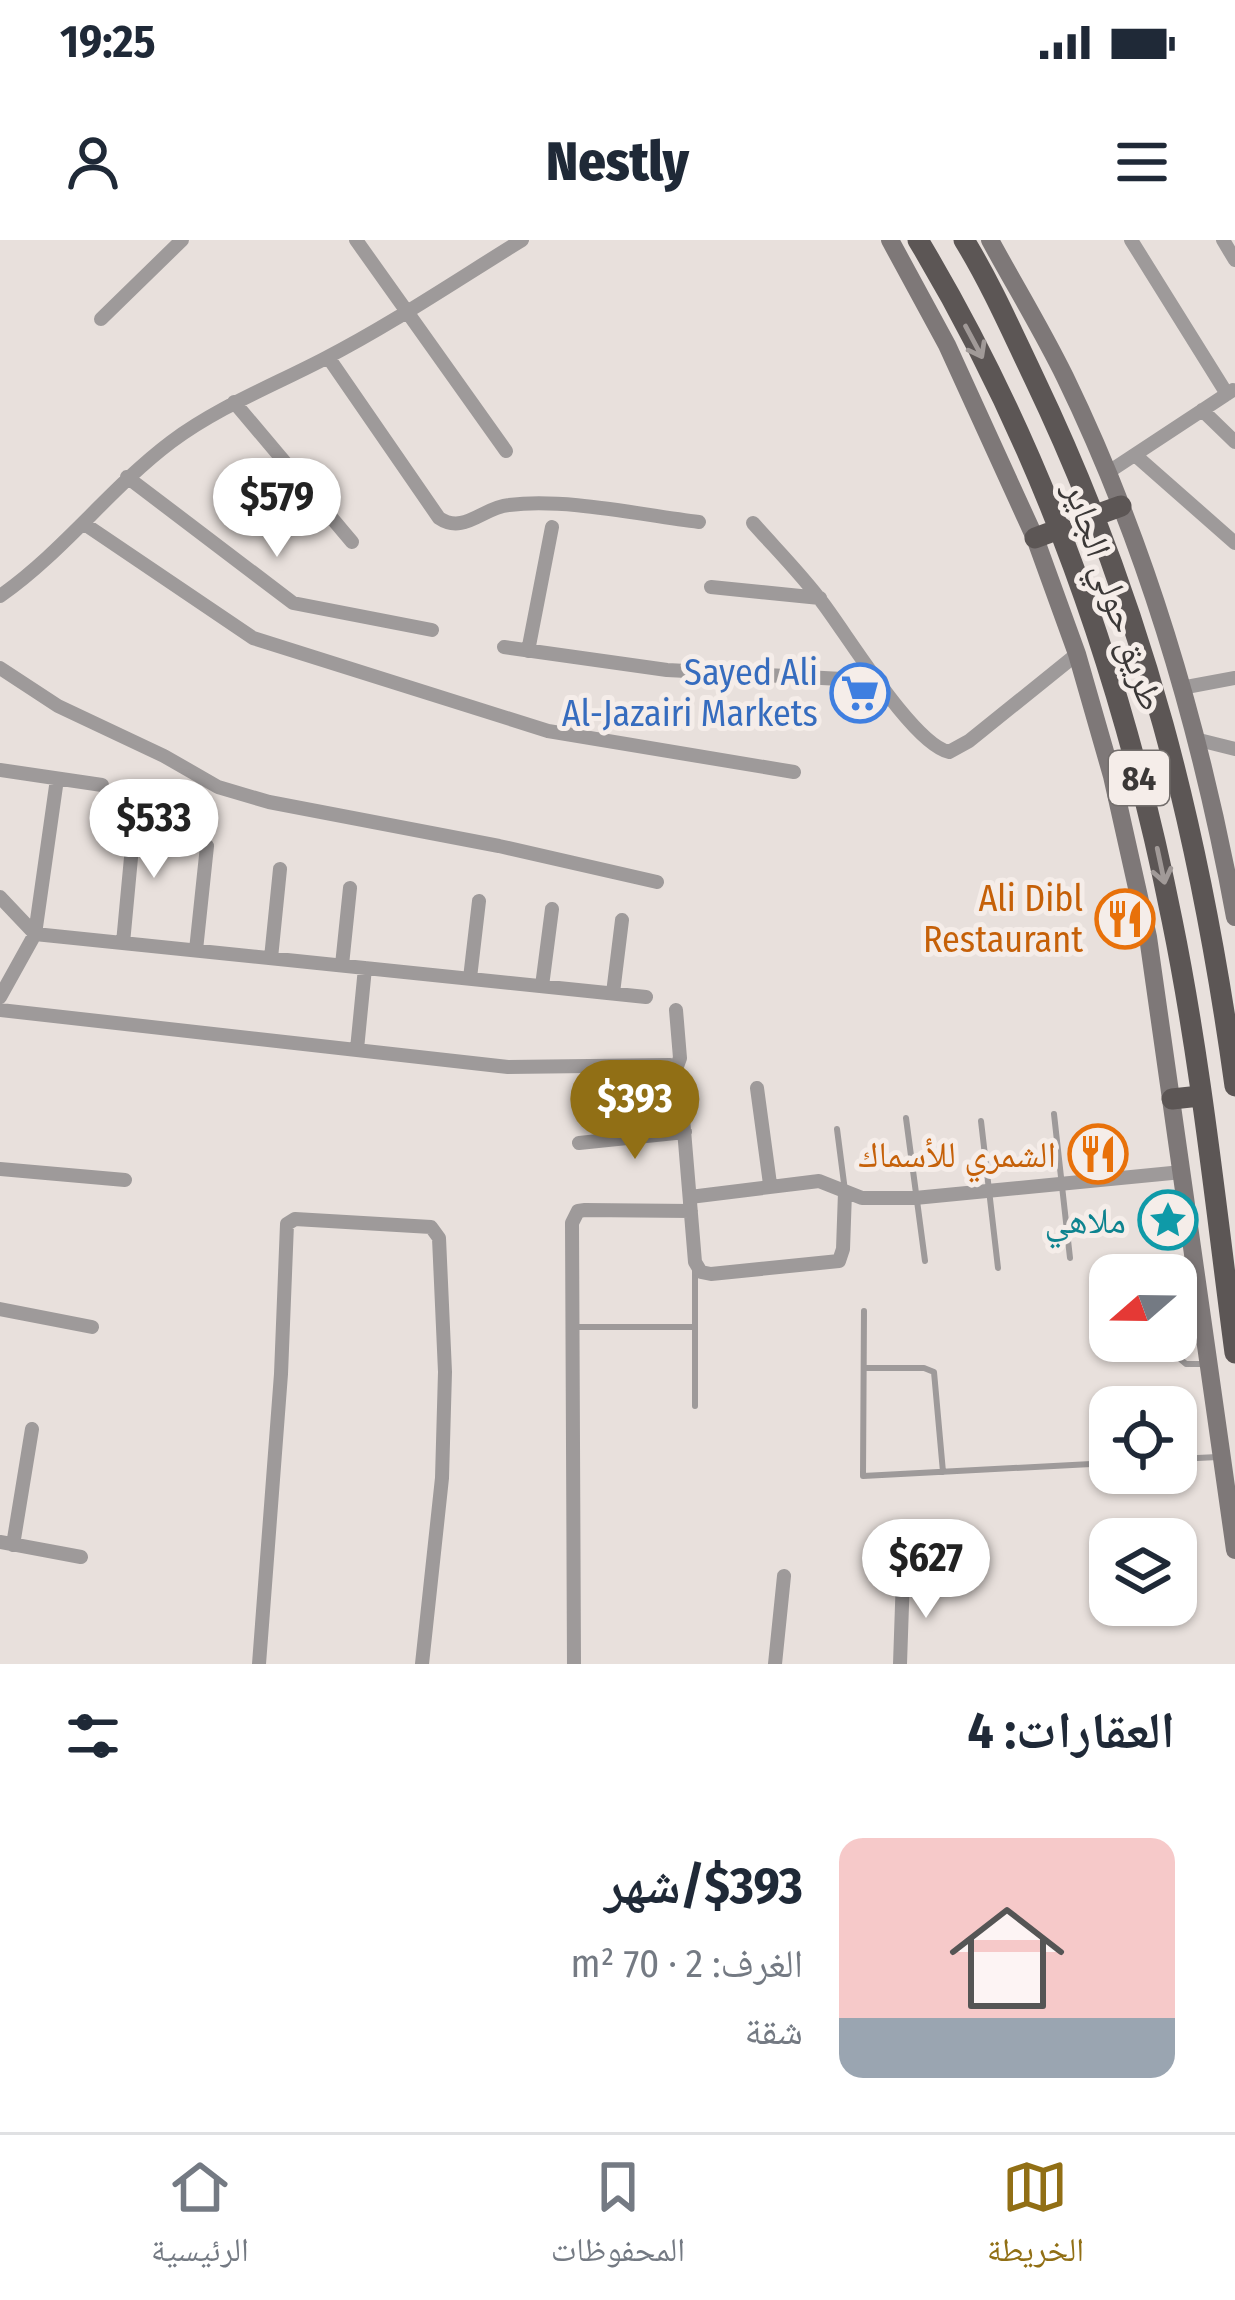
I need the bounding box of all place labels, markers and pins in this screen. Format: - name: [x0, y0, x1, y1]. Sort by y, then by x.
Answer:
- pin: $579: [206, 458, 348, 560]
- place label: Sayed Ali Al-Jazairi Markets: [562, 651, 818, 736]
- supermarket icon: Sayed Ali Al-Jazairi Markets: [829, 662, 891, 724]
- pin: $533: [83, 779, 225, 881]
- place label: Ali Dibl Restaurant: [923, 877, 1083, 962]
- restaurant icon: Ali Dibl Restaurant: [1094, 888, 1156, 950]
- pin: $393: [564, 1060, 706, 1162]
- restaurant icon: الشمري للأسماك: [1067, 1123, 1129, 1185]
- place label: الشمري للأسماك: [858, 1133, 1056, 1183]
- place icon: ملاهي: [1137, 1189, 1199, 1251]
- place label: ملاهي: [1045, 1199, 1126, 1249]
- pin: $627: [855, 1519, 997, 1621]

